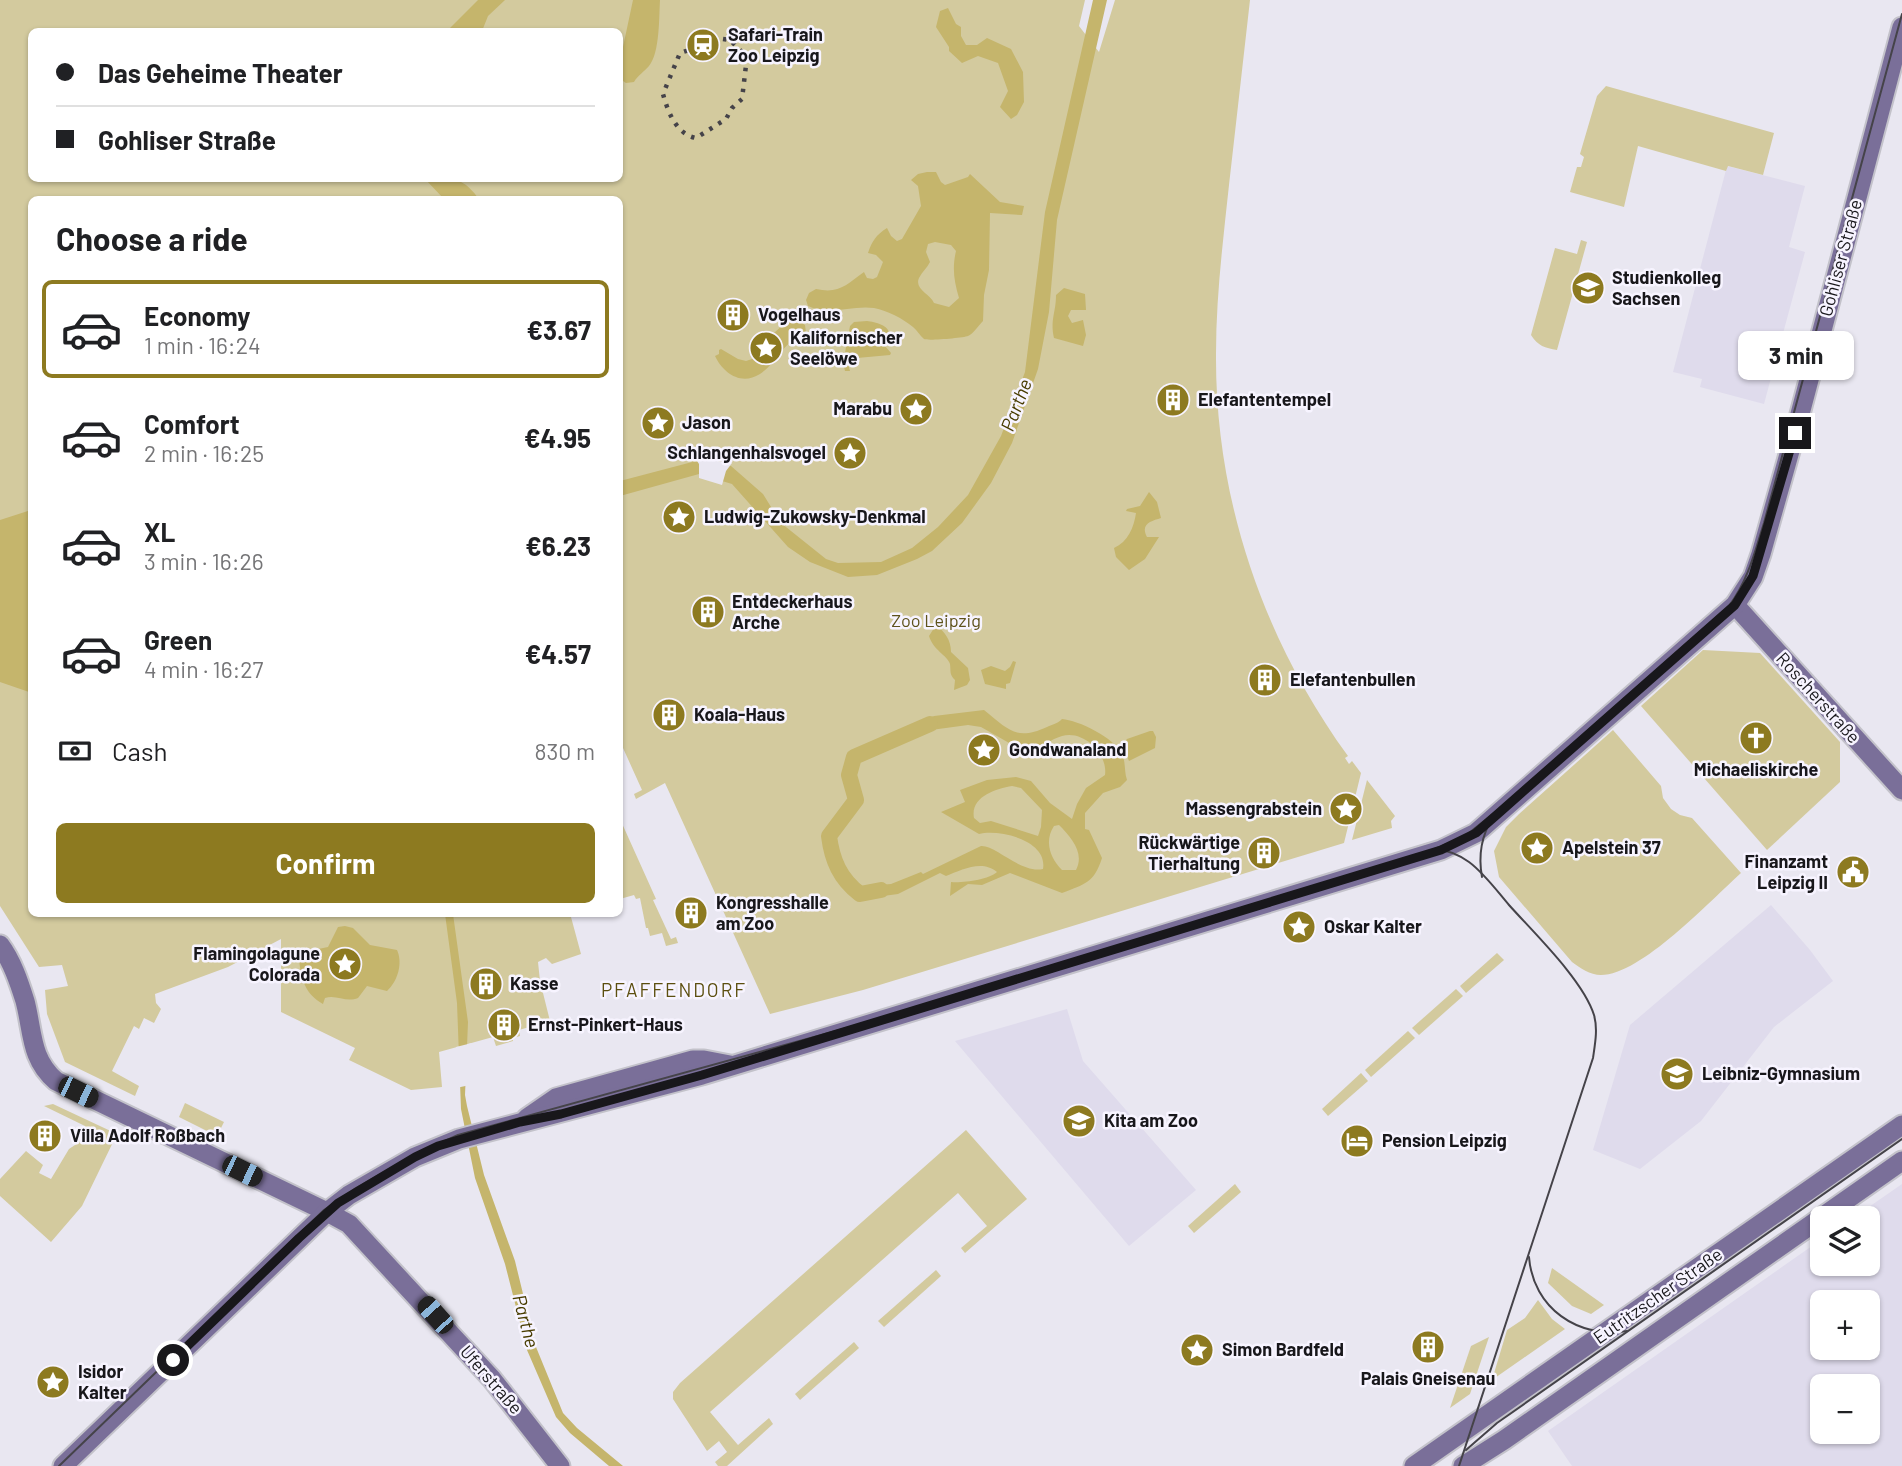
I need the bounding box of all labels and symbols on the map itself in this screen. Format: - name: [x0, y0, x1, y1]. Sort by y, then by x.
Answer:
- place label: Safari-Train Zoo Leipzig: [728, 23, 823, 66]
- station icon: Safari-Train Zoo Leipzig: [684, 26, 722, 64]
- street label: Gohliser Straße: [1814, 197, 1866, 319]
- place label: Studienkolleg Sachsen: [1612, 266, 1721, 309]
- school or university icon: Studienkolleg Sachsen: [1569, 269, 1607, 307]
- building icon: Vogelhaus: [714, 296, 752, 334]
- place label: Vogelhaus: [758, 303, 841, 325]
- place label: Kalifornischer Seelöwe: [790, 326, 903, 369]
- place icon: Kalifornischer Seelöwe: [747, 329, 785, 367]
- callout: 3 min: [1737, 332, 1853, 380]
- water label: Parthe: [995, 375, 1036, 434]
- building icon: Elefantentempel: [1154, 381, 1192, 419]
- place label: Elefantentempel: [1198, 388, 1331, 410]
- place icon: Marabu: [897, 390, 935, 428]
- place label: Marabu: [833, 397, 892, 419]
- place icon: Jason: [639, 404, 677, 442]
- place label: Jason: [682, 411, 731, 433]
- route end: [1779, 417, 1811, 449]
- place icon: Schlangenhalsvogel: [831, 434, 869, 472]
- place label: Schlangenhalsvogel: [667, 441, 826, 463]
- place icon: Ludwig-Zukowsky-Denkmal: [660, 498, 698, 536]
- place label: Ludwig-Zukowsky-Denkmal: [704, 505, 926, 527]
- place label: Entdeckerhaus Arche: [732, 590, 852, 633]
- building icon: Entdeckerhaus Arche: [689, 593, 727, 631]
- park label: Zoo Leipzig: [891, 609, 981, 631]
- street label: Roscherstraße: [1772, 647, 1865, 747]
- building icon: Elefantenbullen: [1246, 661, 1284, 699]
- place label: Elefantenbullen: [1290, 668, 1416, 690]
- building icon: Koala-Haus: [650, 696, 688, 734]
- place label: Koala-Haus: [694, 703, 785, 725]
- church icon: Michaeliskirche: [1737, 719, 1775, 757]
- place icon: Gondwanaland: [965, 731, 1003, 769]
- place label: Gondwanaland: [1009, 738, 1126, 760]
- place label: Michaeliskirche: [1694, 758, 1818, 780]
- place icon: Massengrabstein: [1327, 790, 1365, 828]
- place label: Massengrabstein: [1186, 797, 1322, 819]
- place icon: Apelstein 37: [1518, 829, 1556, 867]
- place label: Rückwärtige Tierhaltung: [1138, 831, 1240, 874]
- building icon: Rückwärtige Tierhaltung: [1245, 834, 1283, 872]
- place label: Apelstein 37: [1562, 836, 1661, 858]
- place label: Finanzamt Leipzig II: [1744, 850, 1828, 893]
- public building icon: Finanzamt Leipzig II: [1834, 853, 1872, 891]
- place label: Kongresshalle am Zoo: [716, 891, 829, 934]
- building icon: Kongresshalle am Zoo: [672, 894, 710, 932]
- place icon: Oskar Kalter: [1280, 908, 1318, 946]
- place label: Oskar Kalter: [1324, 915, 1422, 937]
- place label: Flamingolagune Colorada: [193, 942, 320, 985]
- place icon: Flamingolagune Colorada: [326, 945, 364, 983]
- building icon: Kasse: [467, 965, 505, 1003]
- place label: Kasse: [510, 972, 559, 994]
- district label: PFAFFENDORF: [601, 978, 747, 1001]
- building icon: Ernst-Pinkert-Haus: [485, 1006, 523, 1044]
- place label: Ernst-Pinkert-Haus: [528, 1013, 683, 1035]
- school or university icon: Leibniz-Gymnasium: [1658, 1055, 1696, 1093]
- place label: Leibniz-Gymnasium: [1702, 1062, 1860, 1084]
- car: [55, 1073, 102, 1111]
- school or university icon: Kita am Zoo: [1060, 1102, 1098, 1140]
- place label: Kita am Zoo: [1104, 1109, 1198, 1131]
- building icon: Villa Adolf Roßbach: [26, 1117, 64, 1155]
- hotel icon: Pension Leipzig: [1338, 1122, 1376, 1160]
- place label: Villa Adolf Roßbach: [70, 1124, 225, 1146]
- place label: Pension Leipzig: [1382, 1129, 1507, 1151]
- car: [219, 1152, 266, 1190]
- street label: Eutritzscher Straße: [1589, 1242, 1726, 1348]
- car: [414, 1292, 457, 1338]
- water label: Parthe: [508, 1292, 545, 1350]
- building icon: Palais Gneisenau: [1409, 1328, 1447, 1366]
- place icon: Simon Bardfeld: [1178, 1331, 1216, 1369]
- place label: Simon Bardfeld: [1222, 1338, 1344, 1360]
- street label: Uferstraße: [456, 1340, 528, 1418]
- route start: [157, 1344, 189, 1376]
- place label: Isidor Kalter: [78, 1360, 127, 1403]
- place icon: Isidor Kalter: [34, 1363, 72, 1401]
- place label: Palais Gneisenau: [1361, 1367, 1495, 1389]

